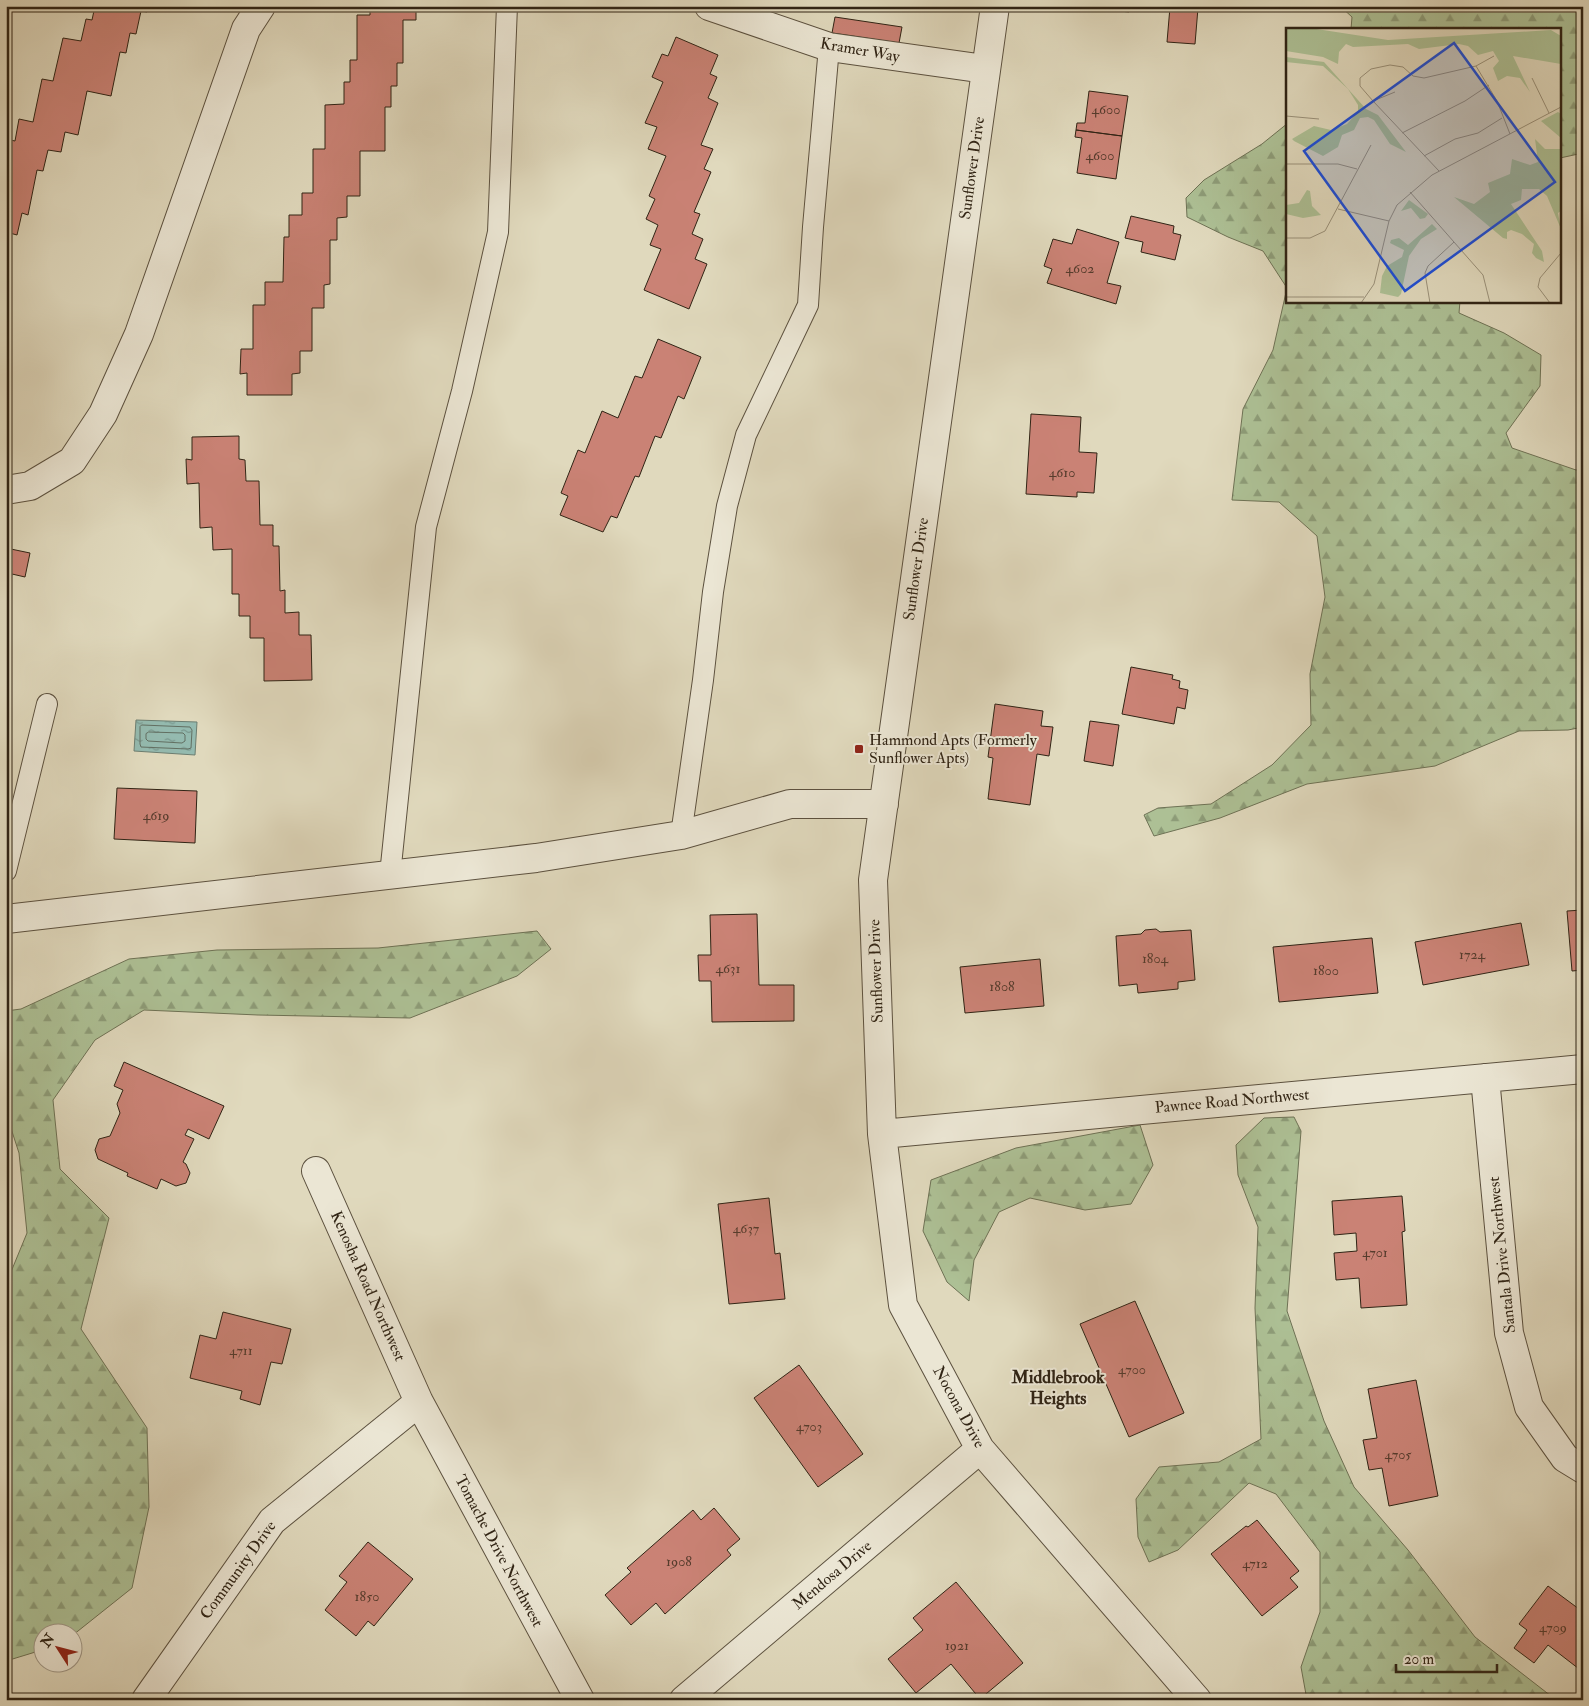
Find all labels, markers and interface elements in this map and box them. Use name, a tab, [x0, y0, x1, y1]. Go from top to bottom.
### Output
inset map	[1286, 28, 1562, 302]
street label: Kramer Way	[819, 33, 902, 67]
house number: 4600	[1092, 101, 1120, 118]
street label: Sunflower Drive	[955, 115, 989, 221]
house number: 4600	[1086, 147, 1114, 164]
house number: 4602	[1066, 260, 1094, 277]
house number: 4610	[1049, 464, 1075, 481]
street label: Sunflower Drive	[899, 516, 933, 622]
place label: Hammond Apts (Formerly Sunflower Apts)	[869, 730, 1038, 769]
marker: Hammond Apts (Formerly Sunflower Apts)	[853, 743, 865, 755]
house number: 4619	[143, 807, 169, 824]
street label: Sunflower Drive	[864, 919, 888, 1023]
house number: 1724	[1459, 946, 1486, 963]
house number: 1804	[1142, 950, 1170, 967]
house number: 4631	[716, 960, 740, 977]
house number: 1800	[1313, 962, 1339, 979]
house number: 1808	[989, 978, 1015, 995]
street label: Pawnee Road Northwest	[1154, 1084, 1310, 1118]
street label: Santala Drive Northwest	[1484, 1176, 1520, 1334]
street label: Kenosha Road Northwest	[326, 1208, 410, 1364]
house number: 4637	[733, 1220, 760, 1237]
house number: 4701	[1362, 1244, 1388, 1261]
house number: 4711	[229, 1342, 253, 1359]
house number: 4700	[1118, 1361, 1146, 1378]
street label: Nocona Drive	[928, 1363, 990, 1452]
district label: Middlebrook Heights	[1010, 1366, 1105, 1410]
house number: 4703	[796, 1418, 822, 1435]
house number: 4705	[1385, 1446, 1412, 1463]
street label: Tomache Drive Northwest	[450, 1471, 548, 1631]
street label: Community Drive	[196, 1517, 281, 1623]
street label: Mendosa Drive	[788, 1536, 876, 1614]
house number: 1908	[666, 1553, 692, 1570]
house number: 4712	[1242, 1555, 1268, 1572]
house number: 1850	[355, 1588, 379, 1605]
house number: 4709	[1539, 1619, 1567, 1636]
north arrow	[32, 1624, 82, 1674]
text: N	[37, 1630, 59, 1652]
house number: 1921	[945, 1637, 969, 1654]
scale bar	[1396, 1641, 1498, 1673]
text: 20 m	[1404, 1650, 1434, 1669]

